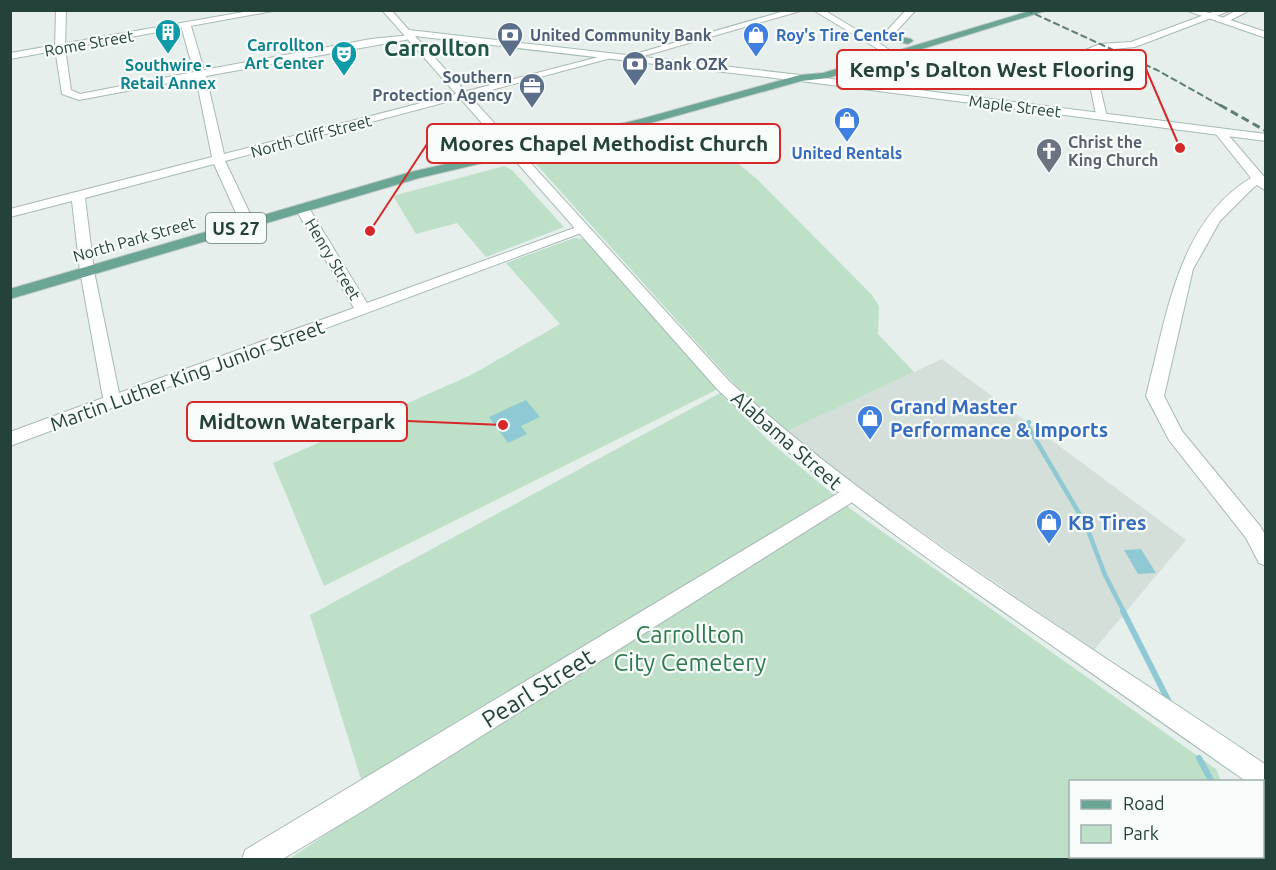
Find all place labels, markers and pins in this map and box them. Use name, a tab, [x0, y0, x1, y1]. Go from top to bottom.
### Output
building icon: Southwire - Retail Annex	[153, 17, 183, 55]
bank icon: United Community Bank	[495, 20, 525, 58]
shop icon: Roy's Tire Center	[741, 20, 771, 58]
place label: United Community Bank	[530, 26, 712, 44]
place label: Roy's Tire Center	[776, 26, 905, 44]
place label: Carrollton Art Center	[244, 36, 324, 72]
theatre icon: Carrollton Art Center	[329, 39, 359, 77]
bank icon: Bank OZK	[620, 49, 650, 87]
callout: Kemp's Dalton West Flooring	[837, 50, 1146, 89]
place label: Bank OZK	[654, 55, 728, 73]
place label: Southwire - Retail Annex	[120, 56, 216, 92]
place label: Southern Protection Agency	[372, 68, 512, 104]
office icon: Southern Protection Agency	[517, 71, 547, 109]
shop icon: United Rentals	[832, 105, 862, 143]
callout: Moores Chapel Methodist Church	[427, 124, 780, 163]
place label: Christ the King Church	[1068, 133, 1158, 169]
church icon: Christ the King Church	[1034, 136, 1064, 174]
place label: United Rentals	[792, 144, 902, 162]
place label: Grand Master Performance & Imports	[890, 395, 1108, 441]
callout: Midtown Waterpark	[187, 402, 407, 441]
shop icon: Grand Master Performance & Imports	[855, 403, 885, 441]
shop icon: KB Tires	[1034, 507, 1064, 545]
place label: KB Tires	[1068, 511, 1146, 534]

